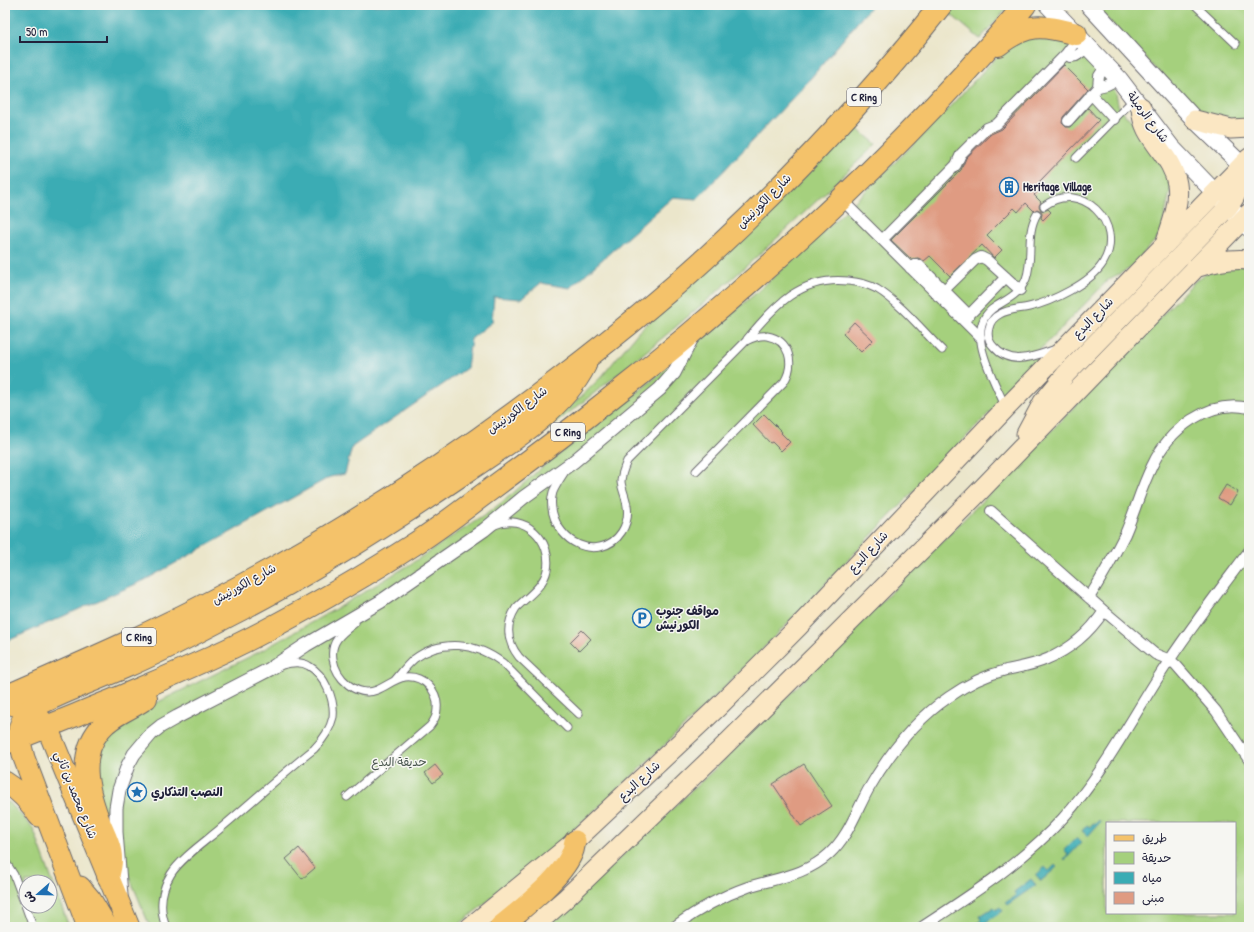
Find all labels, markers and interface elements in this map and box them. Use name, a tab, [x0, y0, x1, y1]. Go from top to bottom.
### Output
scale bar	[20, 18, 107, 44]
text: 50 m	[26, 23, 47, 40]
road number: C Ring	[847, 88, 881, 106]
street label: شارع الرميلة	[1123, 88, 1173, 146]
street label: شارع الكورنيش	[733, 170, 795, 232]
building icon: Heritage Village	[998, 176, 1020, 198]
place label: Heritage Village	[1023, 178, 1092, 196]
street label: شارع البدع	[1068, 293, 1118, 343]
street label: شارع الكورنيش	[483, 382, 551, 438]
road number: C Ring	[551, 423, 585, 441]
street label: شارع البدع	[844, 527, 892, 577]
street label: شارع الكورنيش	[209, 559, 279, 609]
place label: مواقف جنوب الكورنيش	[656, 602, 719, 633]
parking icon: مواقف جنوب الكورنيش	[631, 607, 653, 629]
road number: C Ring	[122, 628, 156, 646]
street label: شارع محمد بن ثاني	[48, 748, 102, 842]
park label: حديقة البدع	[371, 753, 427, 771]
street label: شارع البدع	[614, 757, 664, 805]
place icon: النصب التذكاري	[126, 781, 148, 803]
place label: النصب التذكاري	[151, 783, 223, 801]
legend	[1106, 822, 1236, 914]
text: طريق	[1142, 829, 1167, 846]
text: حديقة	[1142, 849, 1171, 866]
text: مياه	[1142, 869, 1162, 886]
north arrow	[18, 874, 58, 914]
text: ش	[20, 889, 37, 906]
text: مبنى	[1142, 889, 1165, 906]

